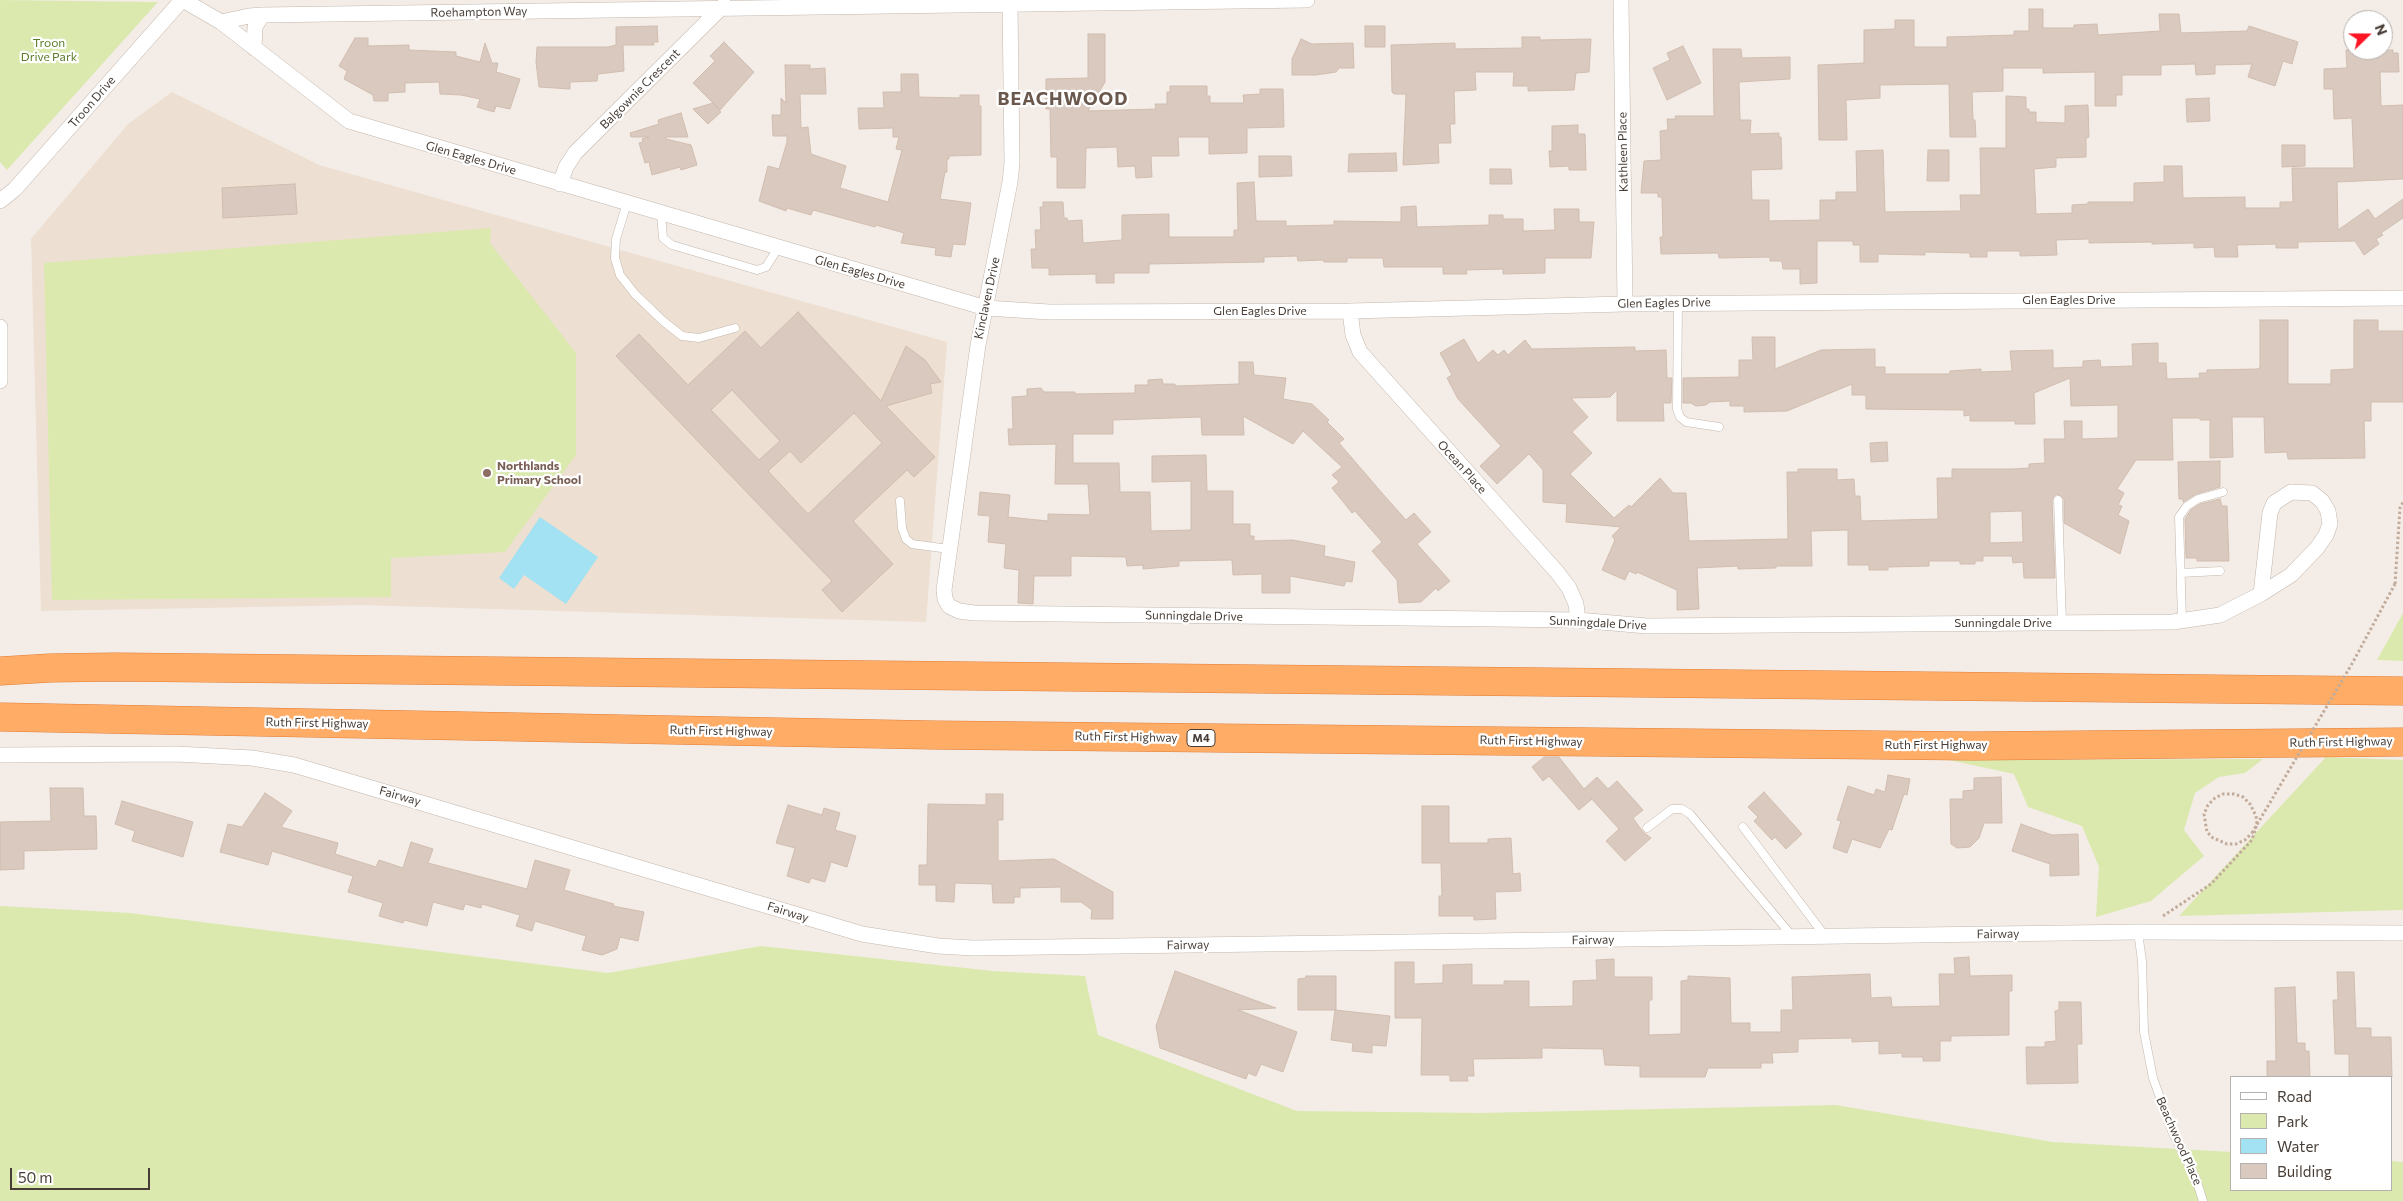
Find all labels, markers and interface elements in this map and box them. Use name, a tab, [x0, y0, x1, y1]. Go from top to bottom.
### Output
street label: Roehampton Way	[430, 4, 528, 20]
north arrow	[2343, 10, 2393, 60]
text: N	[2372, 22, 2391, 38]
park label: Troon Drive Park	[21, 36, 77, 64]
street label: Balgownie Crescent	[597, 46, 683, 132]
street label: Troon Drive	[66, 73, 118, 131]
district label: BEACHWOOD	[996, 88, 1130, 110]
street label: Kathleen Place	[1615, 112, 1631, 192]
street label: Glen Eagles Drive	[424, 138, 518, 178]
street label: Glen Eagles Drive	[813, 252, 907, 292]
street label: Kinclaven Drive	[971, 256, 1003, 340]
street label: Glen Eagles Drive	[2022, 293, 2116, 307]
street label: Glen Eagles Drive	[1617, 295, 1711, 311]
street label: Glen Eagles Drive	[1213, 304, 1307, 318]
street label: Ocean Place	[1434, 437, 1490, 497]
place label: Northlands Primary School	[497, 459, 581, 487]
marker: Northlands Primary School	[481, 467, 493, 479]
street label: Sunningdale Drive	[1145, 608, 1243, 624]
street label: Sunningdale Drive	[1549, 613, 1647, 633]
street label: Sunningdale Drive	[1954, 616, 2052, 630]
street label: Ruth First Highway	[265, 715, 369, 731]
street label: Ruth First Highway	[669, 723, 773, 739]
street label: Ruth First Highway	[1074, 729, 1178, 745]
road number: M4	[1187, 730, 1215, 746]
street label: Ruth First Highway	[1479, 733, 1583, 749]
street label: Ruth First Highway	[2289, 734, 2393, 750]
street label: Ruth First Highway	[1884, 738, 1988, 752]
street label: Fairway	[378, 783, 422, 809]
street label: Fairway	[766, 899, 810, 925]
street label: Fairway	[1977, 926, 2019, 942]
street label: Fairway	[1572, 932, 1614, 948]
street label: Fairway	[1167, 937, 1209, 953]
legend	[2230, 1076, 2393, 1191]
text: Road	[2277, 1087, 2312, 1105]
street label: Beachwood Place	[2153, 1095, 2205, 1187]
text: Park	[2277, 1112, 2308, 1130]
text: Water	[2277, 1137, 2319, 1155]
scale bar	[12, 1158, 152, 1190]
text: Building	[2277, 1162, 2332, 1180]
text: 50 m	[18, 1168, 52, 1186]

